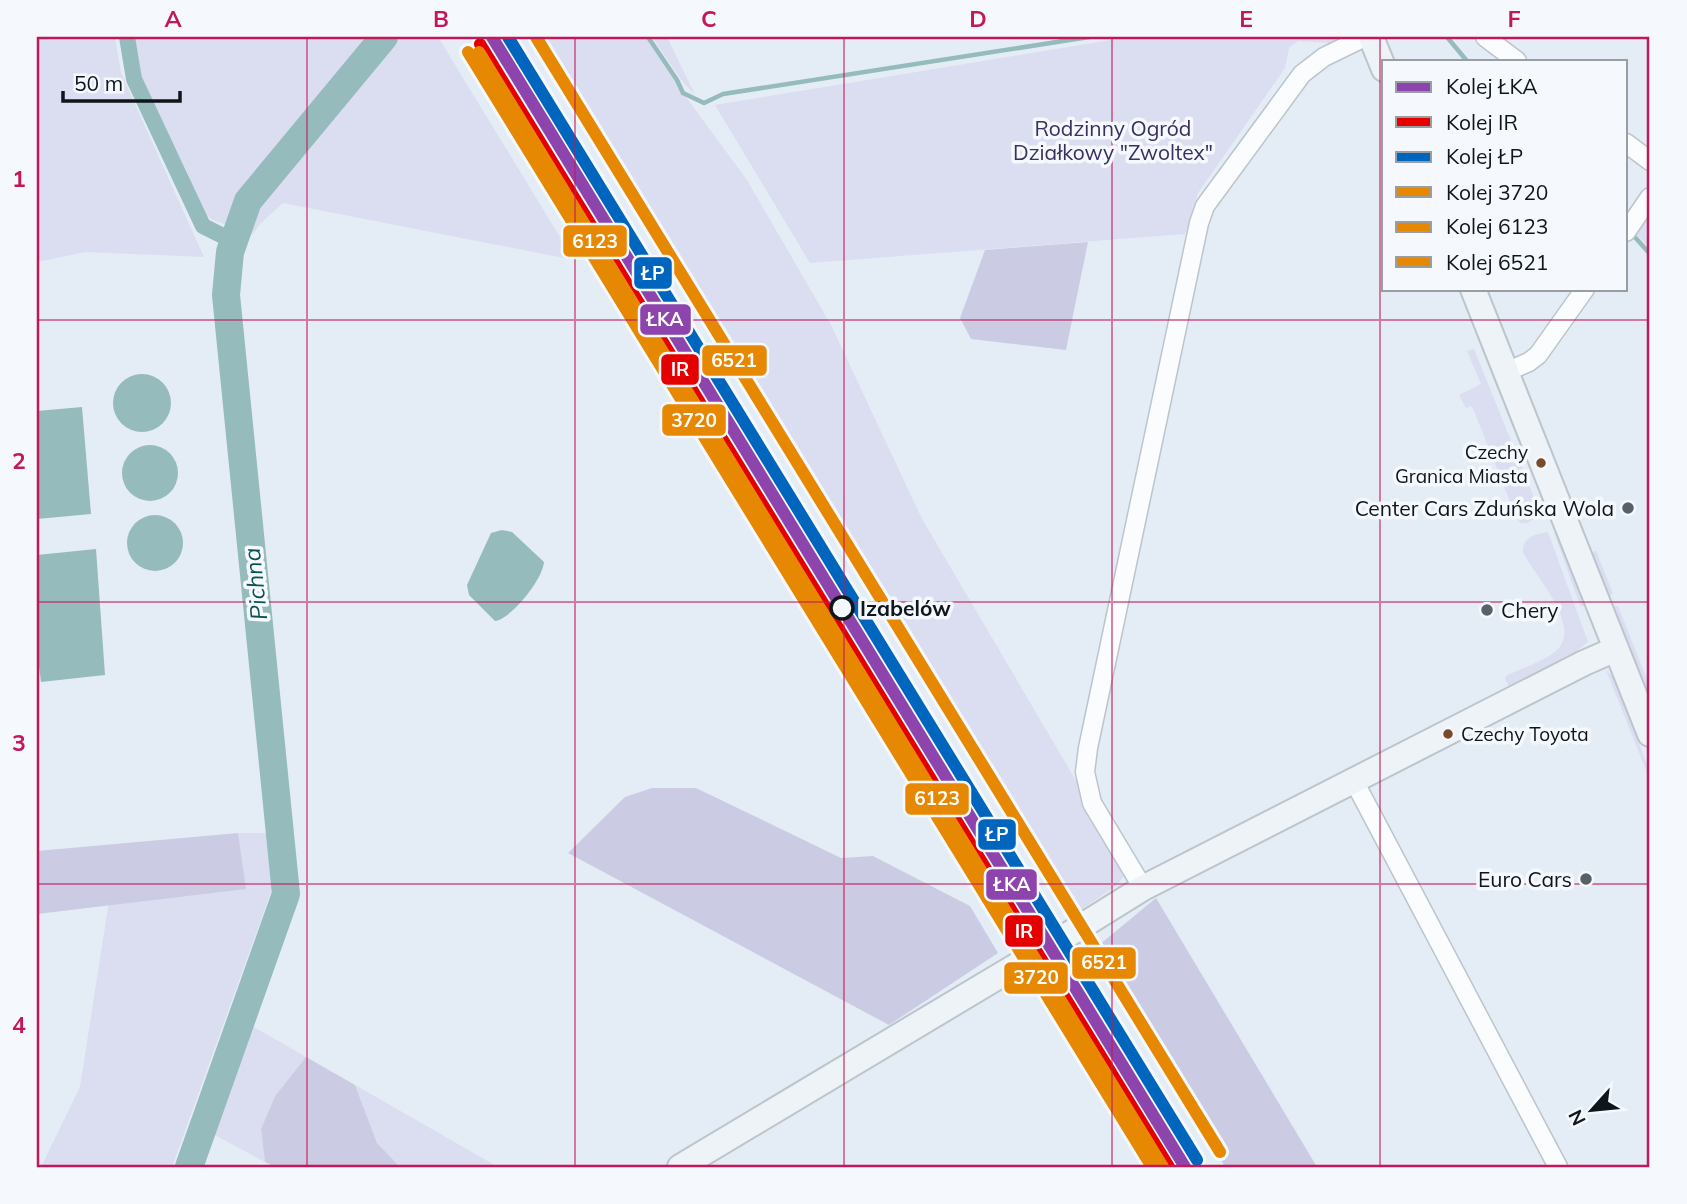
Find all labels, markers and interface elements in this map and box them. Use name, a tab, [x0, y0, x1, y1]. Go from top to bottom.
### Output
text: A	[164, 4, 182, 33]
text: B	[433, 4, 449, 33]
text: C	[701, 4, 717, 33]
text: D	[969, 4, 987, 33]
text: E	[1239, 4, 1253, 33]
text: F	[1507, 4, 1521, 33]
scale bar	[63, 60, 180, 104]
legend	[1382, 60, 1628, 290]
text: 50 m	[74, 70, 123, 96]
text: Kolej ŁKA	[1446, 73, 1538, 99]
text: Kolej IR	[1446, 109, 1518, 135]
park label: Rodzinny Ogród Działkowy "Zwoltex"	[1013, 115, 1213, 165]
text: Kolej ŁP	[1446, 143, 1523, 169]
text: 1	[12, 164, 26, 193]
text: Kolej 3720	[1446, 179, 1548, 205]
text: Kolej 6123	[1446, 213, 1548, 239]
line badge: 6123	[562, 224, 628, 258]
text: 6123	[572, 229, 618, 253]
text: Kolej 6521	[1446, 249, 1548, 275]
line badge: ŁP	[633, 256, 673, 290]
text: ŁP	[640, 261, 665, 285]
line badge: ŁKA	[639, 303, 692, 336]
text: ŁKA	[645, 307, 684, 331]
line badge: 6521	[701, 344, 768, 377]
text: 6521	[711, 348, 757, 372]
line badge: IR	[660, 353, 700, 386]
text: IR	[671, 357, 689, 381]
line badge: 3720	[661, 403, 727, 437]
text: 3720	[671, 408, 717, 432]
place label: Czechy Granica Miasta	[1395, 440, 1528, 488]
text: 2	[12, 446, 26, 475]
marker: Czechy Granica Miasta	[1534, 456, 1548, 470]
place label: Center Cars Zduńska Wola	[1355, 495, 1614, 521]
marker: Center Cars Zduńska Wola	[1620, 500, 1636, 516]
water label: Pichna	[237, 546, 273, 622]
place label: Izabelów	[860, 595, 951, 621]
marker: Izabelów	[830, 596, 854, 620]
place label: Chery	[1501, 597, 1559, 623]
marker: Chery	[1479, 602, 1495, 618]
place label: Czechy Toyota	[1461, 722, 1589, 746]
marker: Czechy Toyota	[1441, 727, 1455, 741]
text: 3	[12, 728, 26, 757]
line badge: 6123	[904, 782, 970, 816]
text: 6123	[914, 786, 960, 810]
line badge: ŁP	[977, 818, 1017, 851]
text: ŁP	[984, 822, 1009, 846]
place label: Euro Cars	[1478, 866, 1572, 892]
line badge: ŁKA	[985, 868, 1038, 901]
marker: Euro Cars	[1578, 871, 1594, 887]
text: ŁKA	[992, 872, 1031, 896]
line badge: IR	[1004, 914, 1044, 948]
text: IR	[1015, 919, 1033, 943]
line badge: 6521	[1071, 946, 1137, 980]
text: 6521	[1081, 950, 1127, 974]
line badge: 3720	[1003, 961, 1069, 995]
text: 3720	[1013, 965, 1059, 989]
text: 4	[12, 1010, 26, 1039]
north arrow	[1558, 1074, 1628, 1144]
text: N	[1563, 1106, 1591, 1130]

